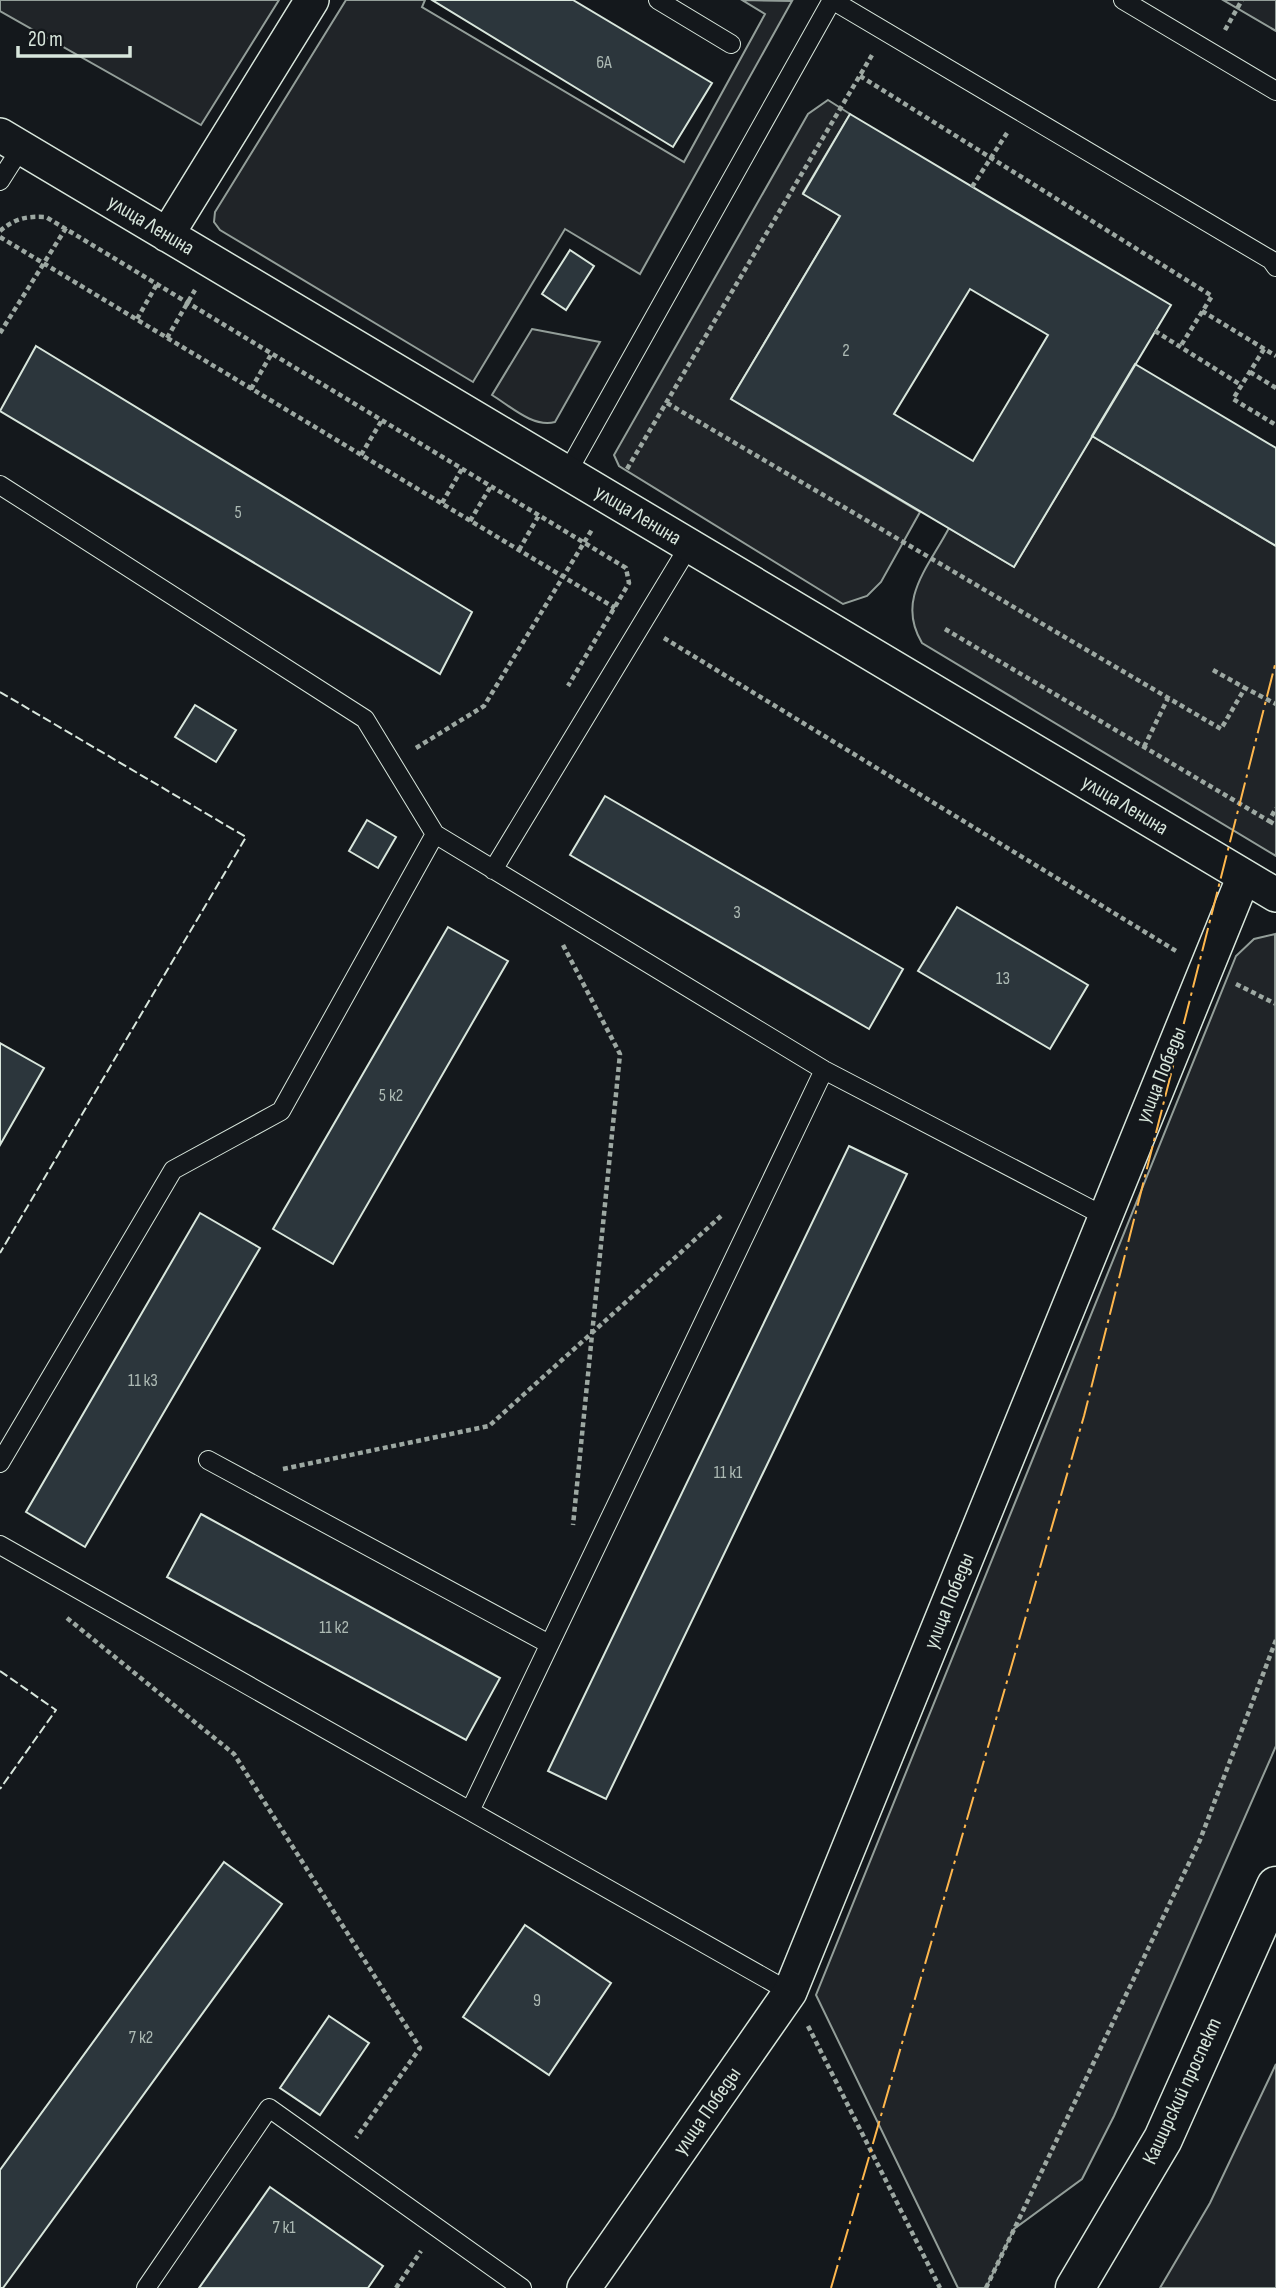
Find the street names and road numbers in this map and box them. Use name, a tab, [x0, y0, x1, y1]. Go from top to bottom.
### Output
street label: улица Ленина	[103, 189, 199, 261]
street label: улица Ленина	[590, 479, 686, 551]
street label: улица Ленина	[1077, 769, 1173, 841]
street label: улица Победы	[1130, 1023, 1192, 1127]
street label: улица Победы	[918, 1549, 980, 1653]
street label: Каширский проспект	[1137, 2014, 1227, 2168]
street label: улица Победы	[668, 2062, 746, 2160]

